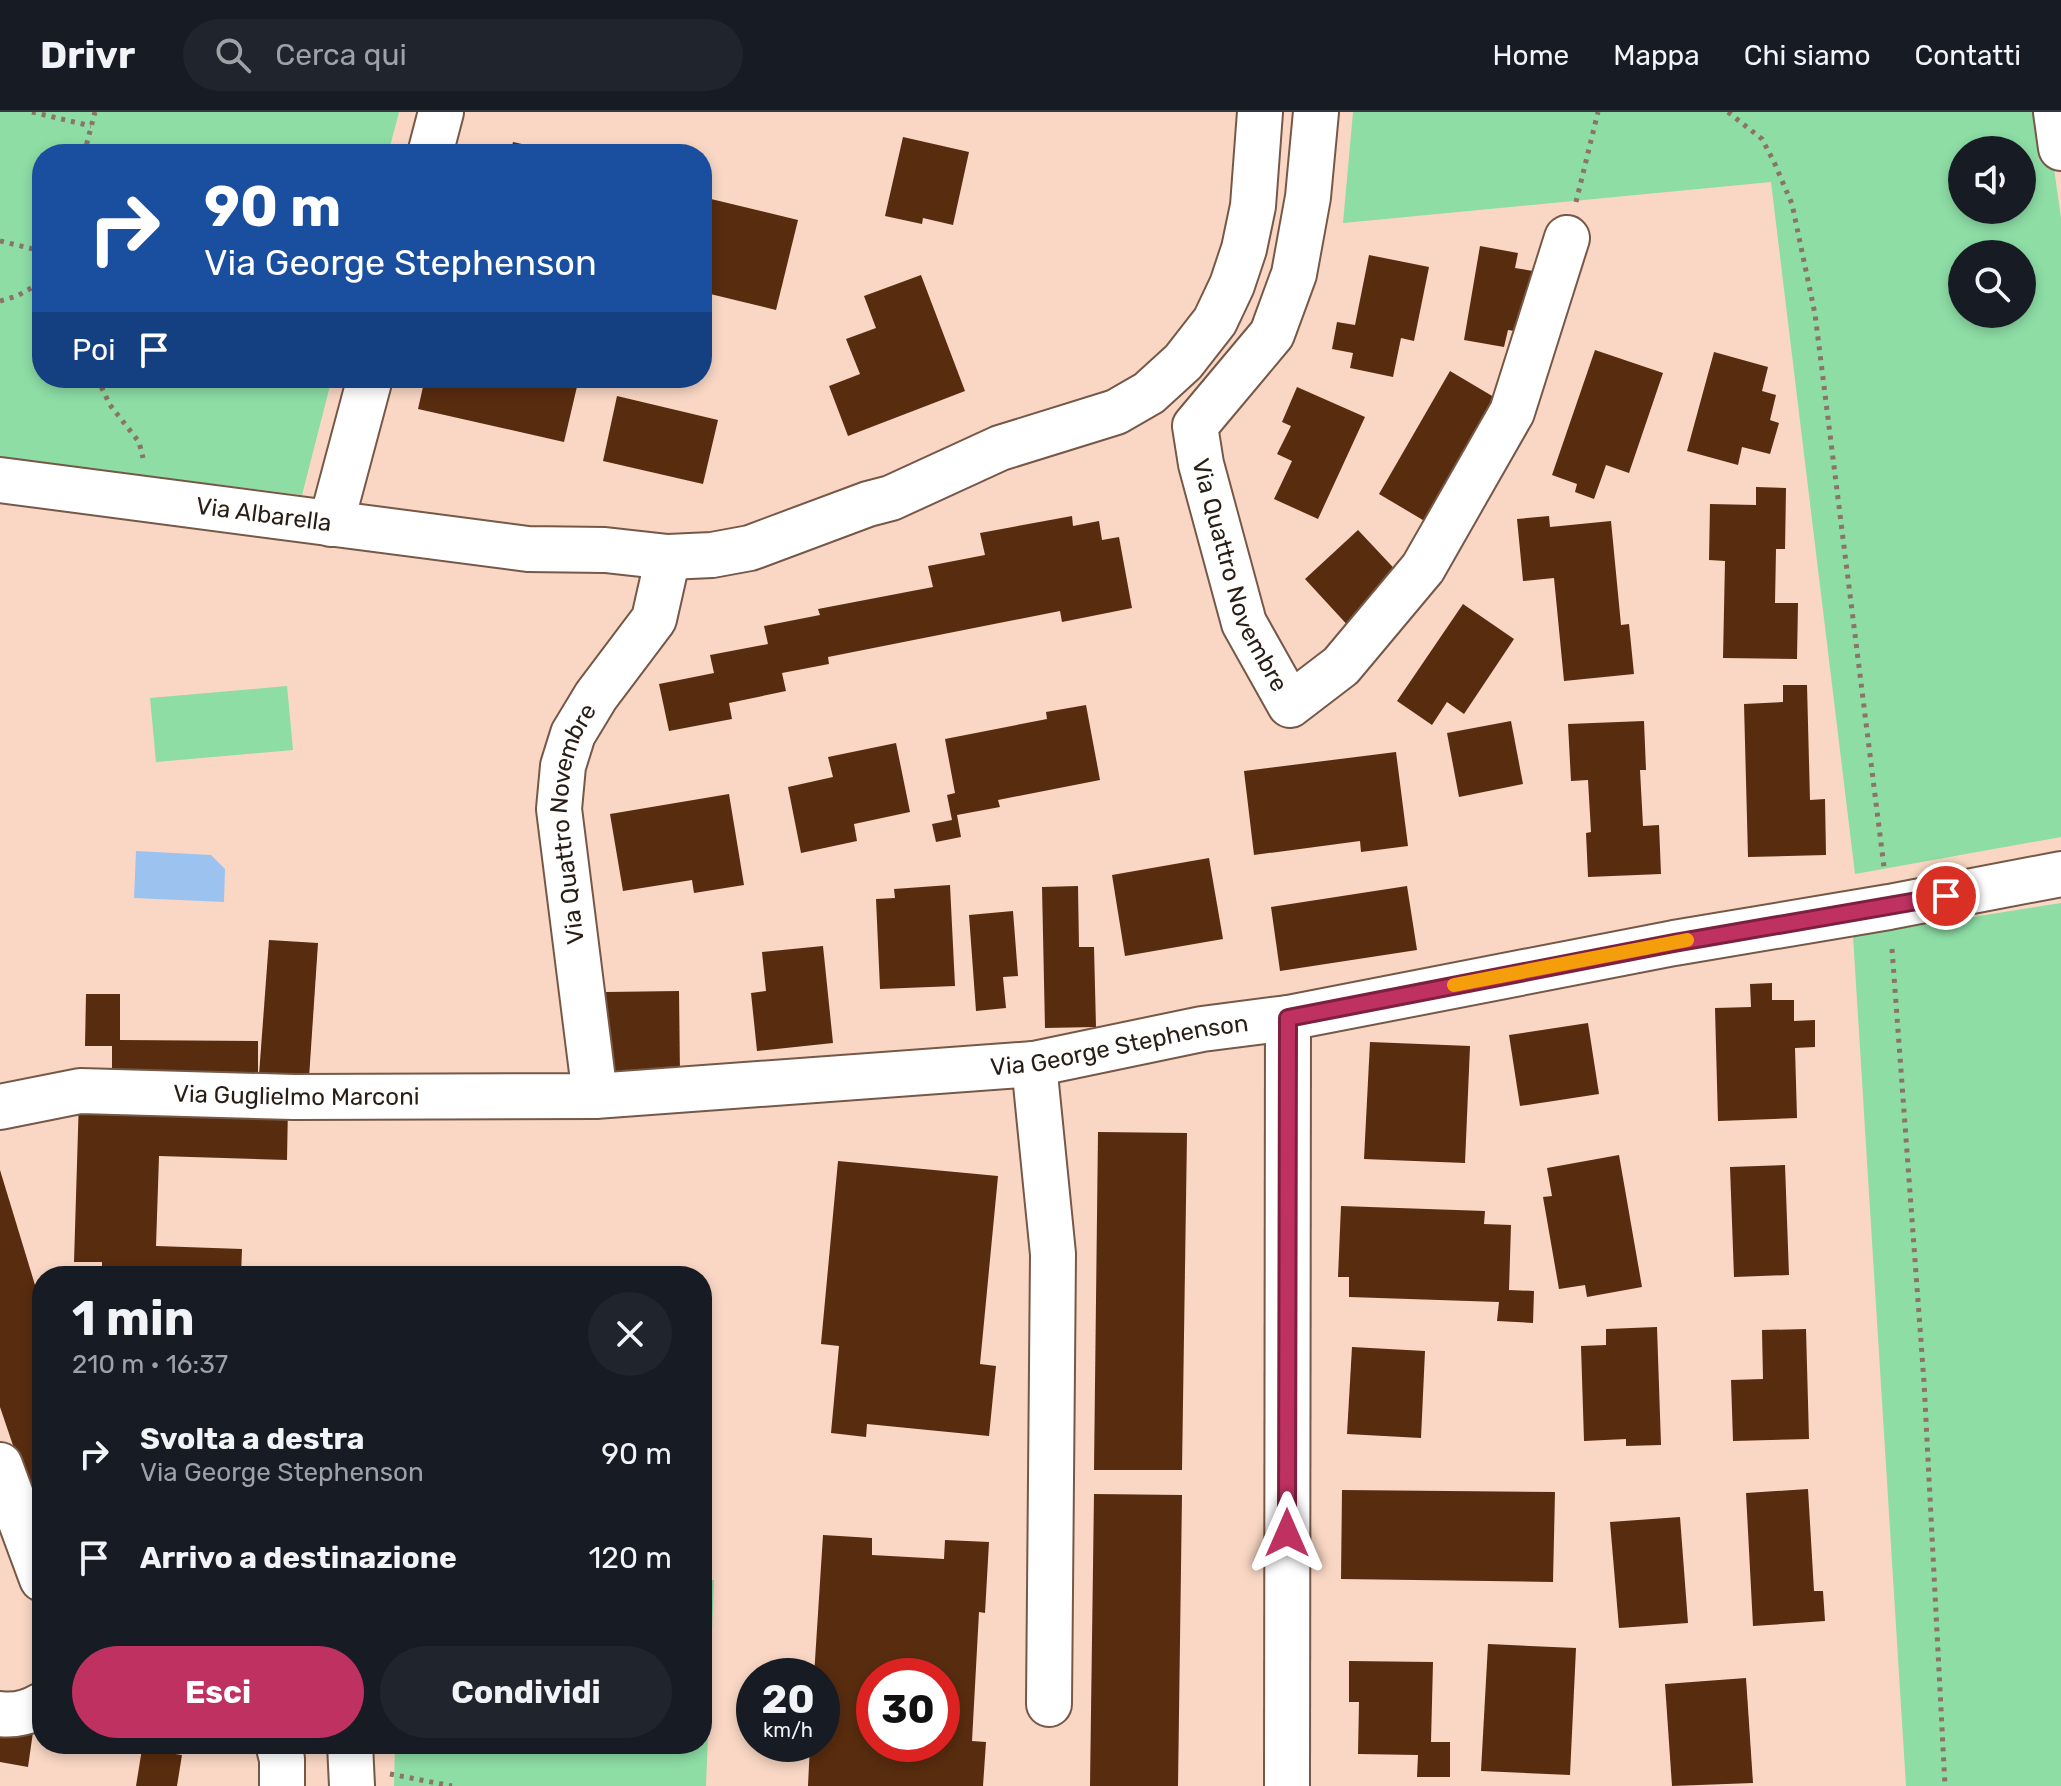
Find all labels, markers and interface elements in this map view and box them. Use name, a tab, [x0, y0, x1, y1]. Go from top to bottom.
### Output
search box	[183, 19, 743, 91]
text: Drivr	[40, 32, 135, 78]
icon: search	[211, 33, 255, 77]
text: Cerca qui	[275, 37, 407, 73]
text: Home	[1493, 39, 1569, 72]
text: Mappa	[1613, 39, 1700, 72]
text: Chi siamo	[1744, 39, 1871, 72]
text: Contatti	[1915, 39, 2021, 72]
map controls	[1948, 136, 2036, 328]
button: sound	[1948, 136, 2036, 224]
text: 90 m	[204, 174, 341, 240]
icon: right	[72, 176, 176, 280]
button: search	[1948, 240, 2036, 328]
text: Via George Stephenson	[204, 241, 597, 284]
icon: arrive	[132, 328, 176, 372]
text: Poi	[72, 332, 116, 368]
street label: Via Quattro Novembre	[1186, 455, 1294, 696]
street label: Via Albarella	[194, 492, 333, 537]
street label: Via Quattro Novembre	[545, 698, 602, 946]
pin	[1912, 862, 1980, 930]
icon: arrive	[1924, 874, 1968, 918]
street label: Via George Stephenson	[989, 1009, 1250, 1081]
street label: Via Guglielmo Marconi	[173, 1080, 420, 1111]
text: 1 min	[72, 1290, 195, 1347]
button: close	[588, 1292, 672, 1376]
text: 210 m · 16:37	[72, 1349, 228, 1380]
text: Svolta a destra	[140, 1421, 365, 1457]
icon: right	[72, 1432, 116, 1476]
text: 90 m	[601, 1436, 672, 1472]
text: Via George Stephenson	[140, 1457, 424, 1488]
position arrow	[1245, 1491, 1329, 1575]
icon: arrive	[72, 1536, 116, 1580]
text: Arrivo a destinazione	[140, 1540, 457, 1576]
text: 120 m	[588, 1540, 672, 1576]
button: Esci	[72, 1646, 364, 1738]
button: Condividi	[380, 1646, 672, 1738]
speed limit sign: 30	[856, 1658, 960, 1762]
text: 20	[761, 1676, 815, 1723]
text: km/h	[763, 1718, 813, 1742]

